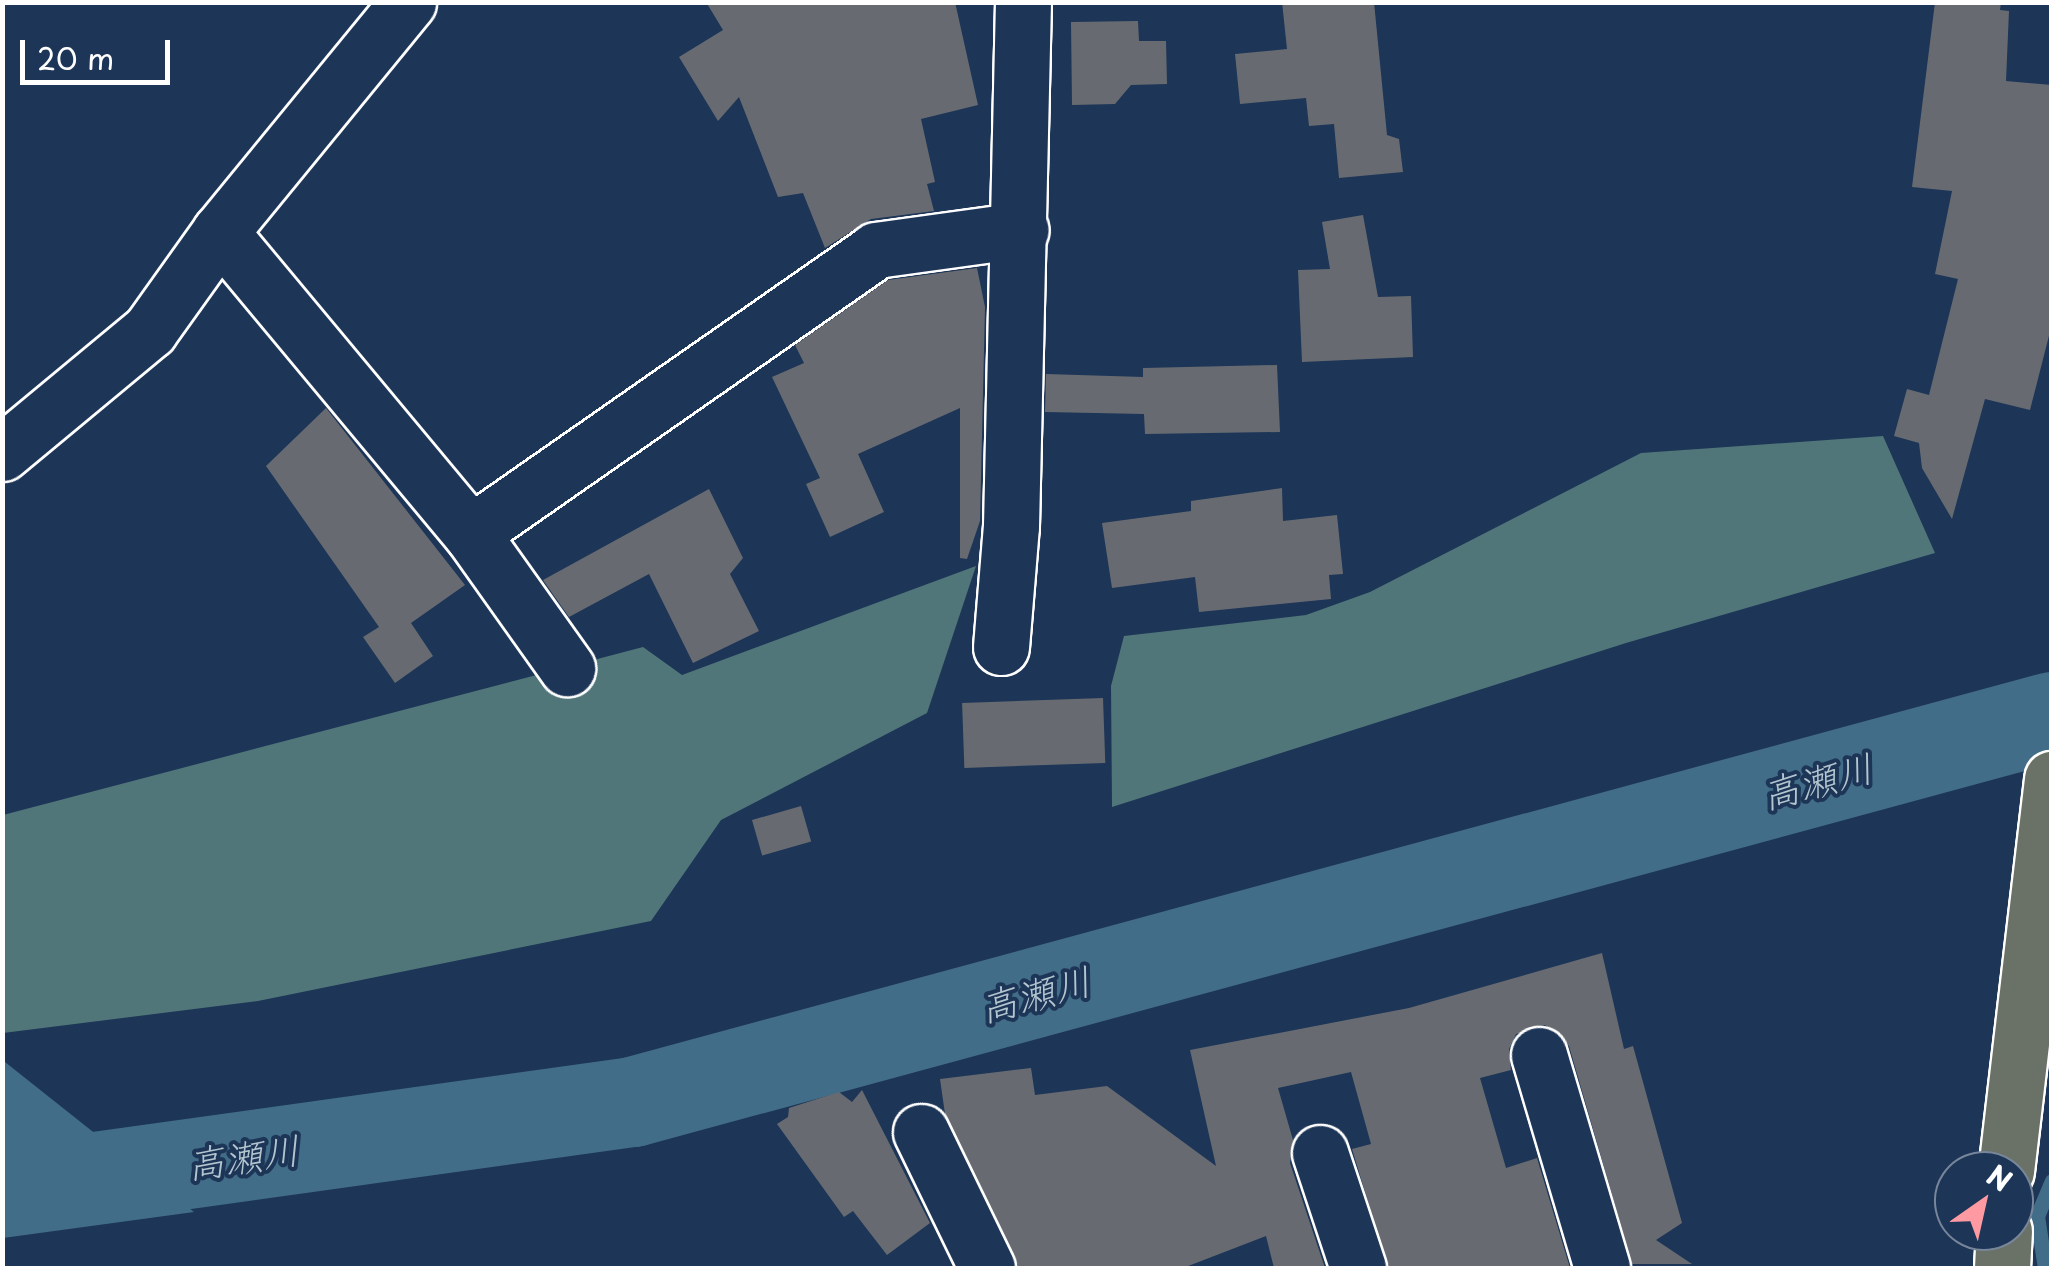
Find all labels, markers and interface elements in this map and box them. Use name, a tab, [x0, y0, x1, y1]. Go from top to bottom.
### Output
scale bar	[25, 20, 175, 82]
text: 20 m	[37, 35, 114, 80]
water label: 高瀬川	[1756, 743, 1878, 817]
water label: 高瀬川	[974, 956, 1096, 1030]
water label: 高瀬川	[183, 1125, 303, 1187]
north arrow	[1934, 1151, 2034, 1251]
text: N	[1979, 1153, 2021, 1201]

